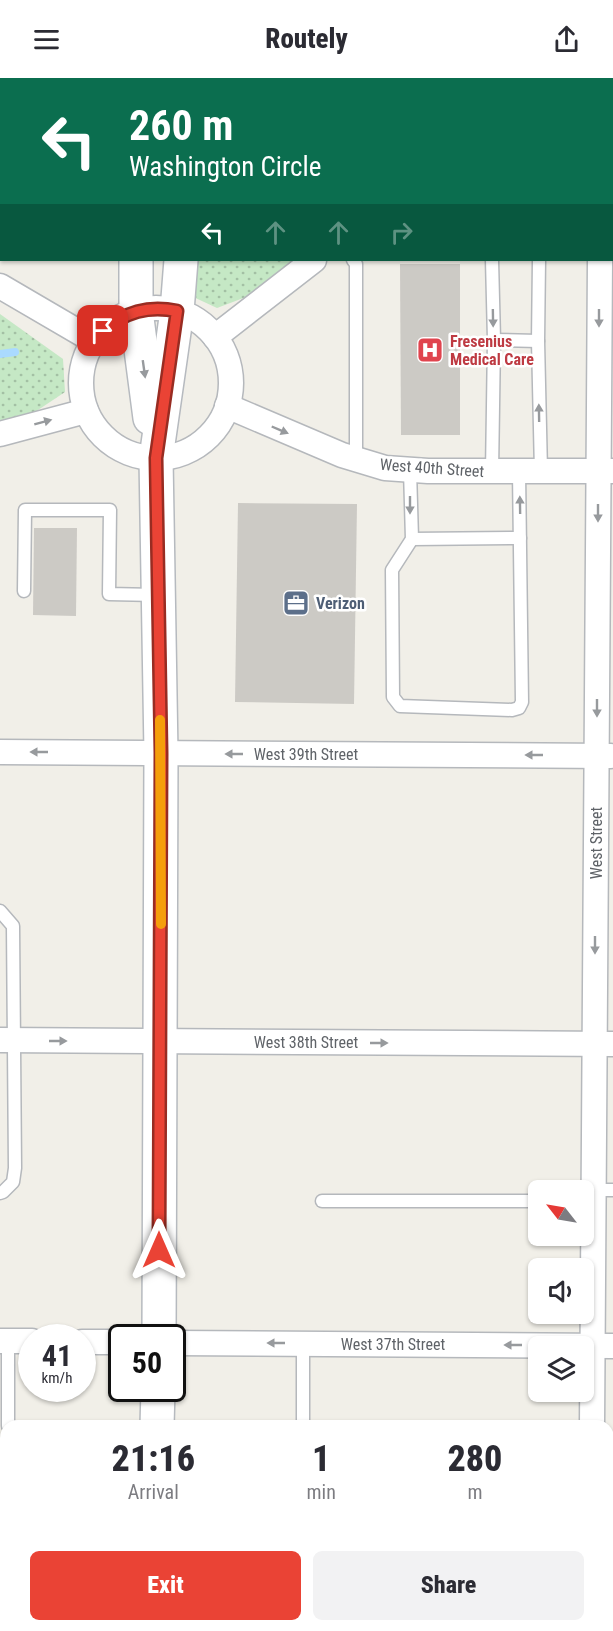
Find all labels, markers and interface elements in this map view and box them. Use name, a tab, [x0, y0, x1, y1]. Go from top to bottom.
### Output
icon: menu	[30, 23, 63, 56]
text: Routely	[265, 23, 348, 55]
icon: share	[550, 23, 583, 56]
text: 260 m	[129, 101, 234, 150]
icon: left	[30, 102, 108, 180]
text: Washington Circle	[129, 151, 321, 183]
icon: left	[196, 216, 229, 249]
icon: ahead	[259, 216, 292, 249]
icon: ahead	[322, 216, 355, 249]
icon: right	[385, 216, 418, 249]
pin	[77, 305, 128, 356]
one-way arrow	[489, 308, 498, 327]
one-way arrow	[594, 308, 604, 327]
icon: arrive	[86, 314, 119, 347]
place label: Fresenius Medical Care	[450, 332, 534, 369]
hospital icon: Fresenius Medical Care	[415, 335, 445, 365]
one-way arrow	[139, 360, 148, 379]
one-way arrow	[535, 404, 544, 423]
one-way arrow	[34, 417, 52, 427]
one-way arrow	[272, 425, 289, 434]
street label: West 40th Street	[379, 455, 485, 481]
one-way arrow	[405, 495, 415, 514]
one-way arrow	[515, 495, 524, 514]
one-way arrow	[593, 503, 603, 522]
office icon: Verizon	[281, 588, 311, 618]
place label: Verizon	[316, 594, 365, 613]
one-way arrow	[592, 698, 602, 717]
street label: West 39th Street	[254, 745, 359, 764]
one-way arrow	[29, 747, 48, 757]
one-way arrow	[224, 749, 243, 758]
one-way arrow	[524, 750, 543, 760]
street label: West Street	[587, 806, 606, 879]
one-way arrow	[590, 935, 600, 954]
street label: West 38th Street	[254, 1033, 359, 1052]
one-way arrow	[49, 1036, 68, 1046]
one-way arrow	[370, 1038, 389, 1048]
north arrow	[528, 1180, 594, 1246]
map controls	[528, 1180, 594, 1402]
position arrow	[127, 1218, 191, 1282]
button: sound	[528, 1258, 594, 1324]
speed limit sign: 50	[108, 1324, 186, 1402]
street label: West 37th Street	[341, 1335, 446, 1354]
button: layers	[528, 1336, 594, 1402]
text: 41	[42, 1338, 72, 1373]
one-way arrow	[266, 1338, 285, 1348]
one-way arrow	[503, 1340, 522, 1350]
text: km/h	[42, 1369, 72, 1387]
text: 21:16	[112, 1438, 195, 1480]
text: 1	[312, 1438, 330, 1480]
text: 280	[447, 1438, 502, 1480]
text: Arrival	[128, 1480, 179, 1504]
text: min	[307, 1480, 336, 1504]
text: m	[467, 1480, 482, 1504]
button: Exit	[30, 1551, 301, 1620]
button: Share	[313, 1551, 584, 1620]

